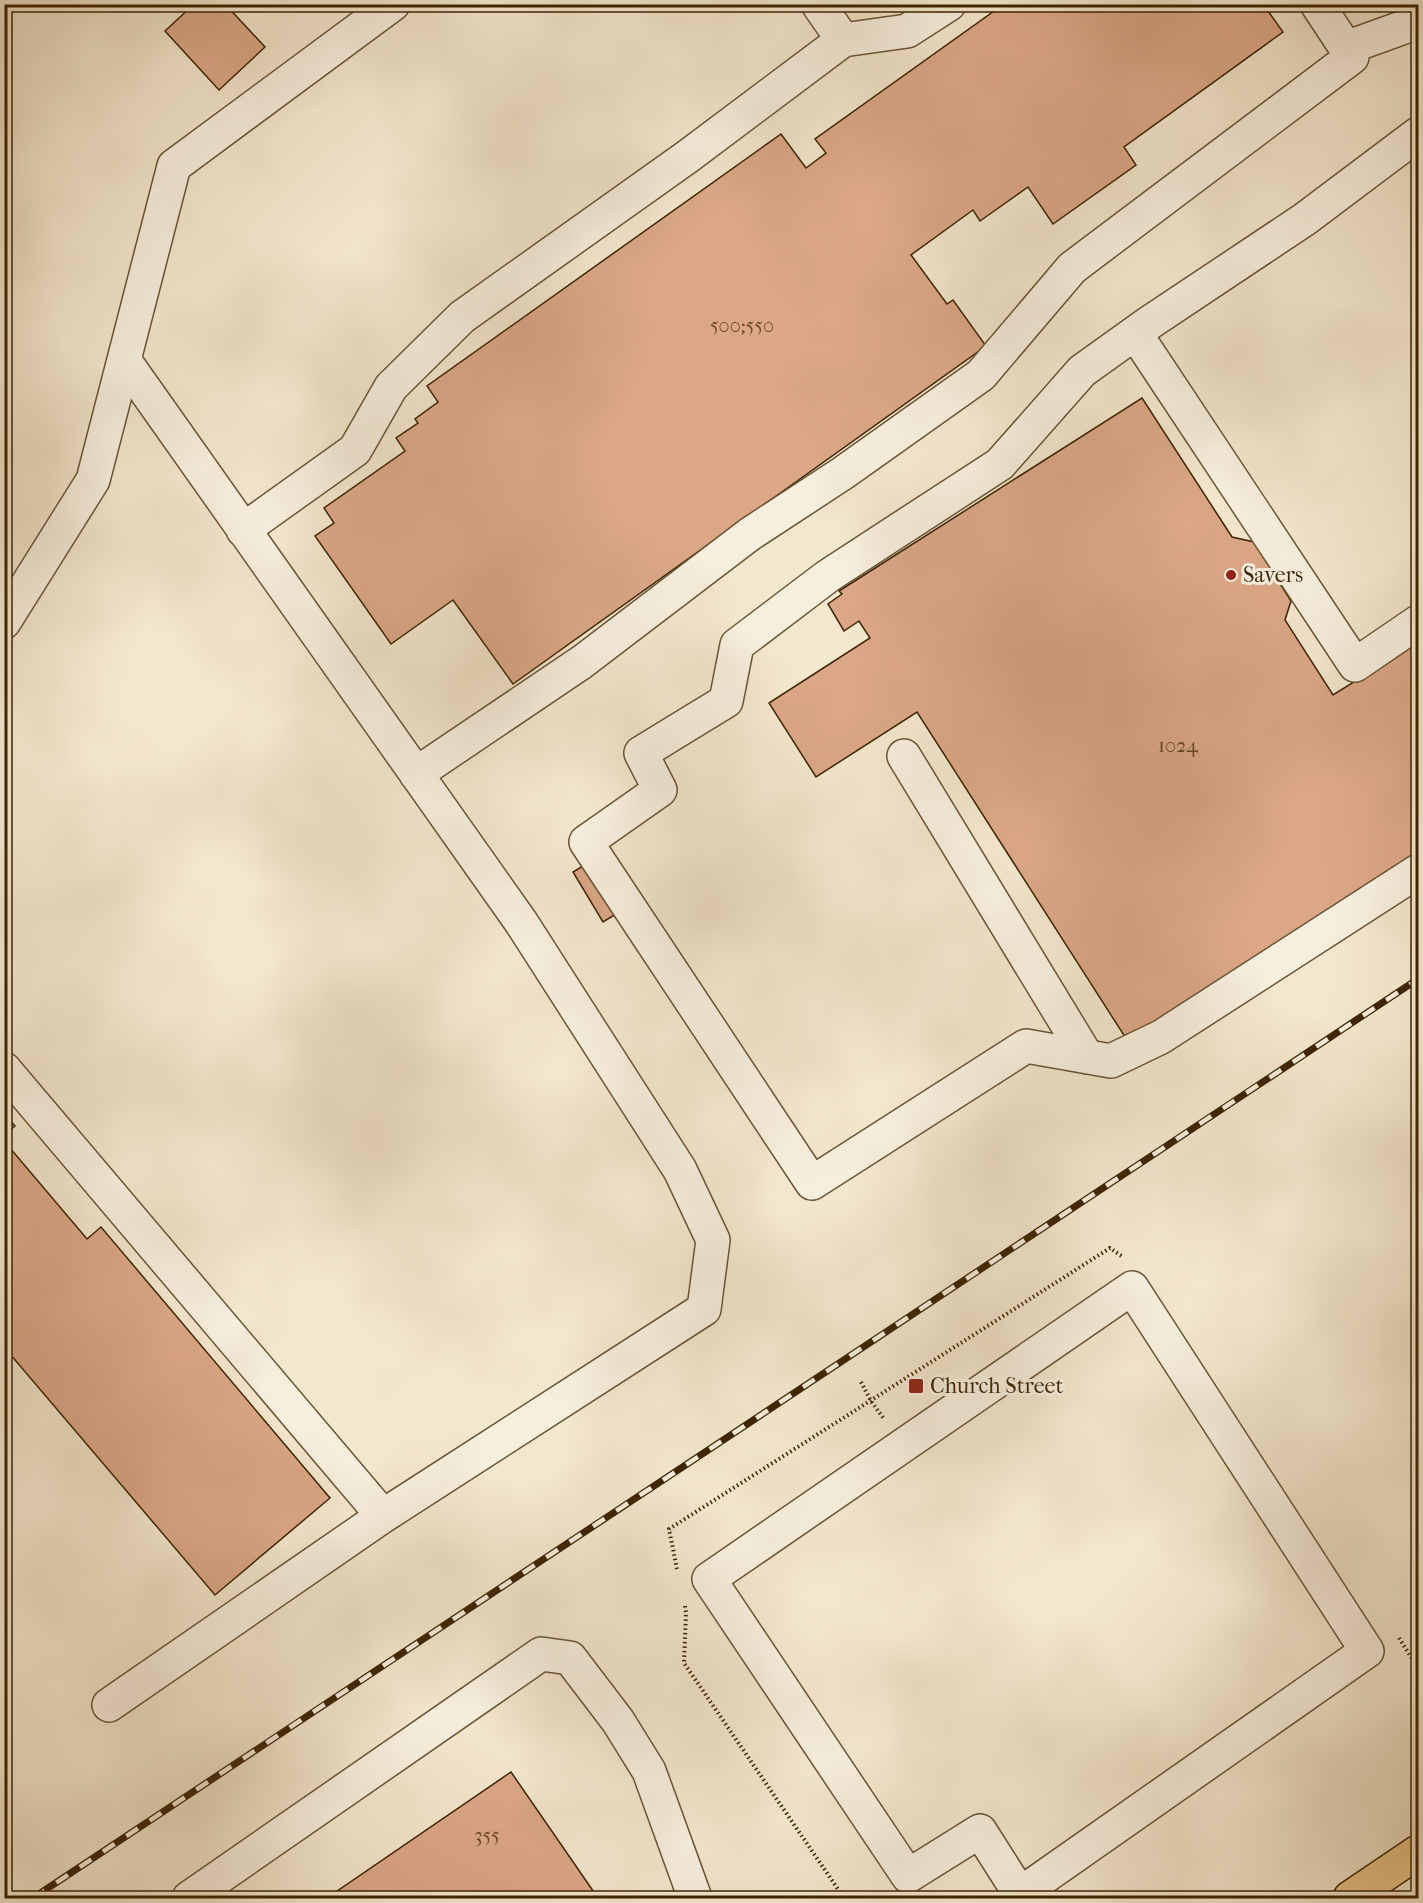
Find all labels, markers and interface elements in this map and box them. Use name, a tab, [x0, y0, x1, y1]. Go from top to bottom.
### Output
house number: 500;550	[710, 314, 774, 337]
place label: Savers	[1243, 562, 1303, 588]
marker: Savers	[1224, 568, 1238, 582]
house number: 1024	[1158, 734, 1199, 757]
place label: Church Street	[930, 1373, 1063, 1399]
marker: Church Street	[907, 1377, 925, 1395]
house number: 355	[474, 1824, 500, 1847]

